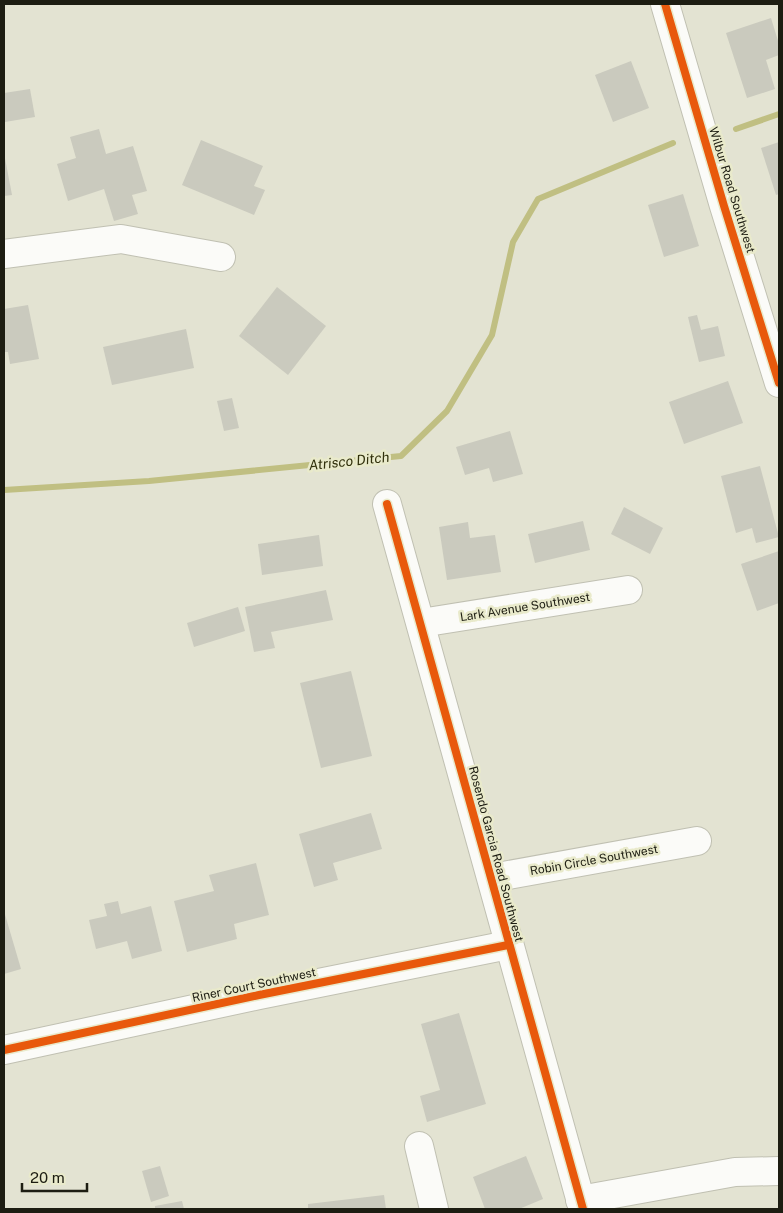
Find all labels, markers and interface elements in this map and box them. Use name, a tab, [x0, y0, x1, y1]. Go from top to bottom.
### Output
street label: Wilbur Road Southwest	[706, 125, 758, 255]
water label: Atrisco Ditch	[308, 449, 390, 473]
street label: Lark Avenue Southwest	[459, 590, 591, 624]
street label: Rosendo Garcia Road Southwest	[466, 765, 526, 944]
street label: Robin Circle Southwest	[529, 842, 659, 878]
street label: Riner Court Southwest	[191, 965, 318, 1005]
scale bar	[22, 1160, 88, 1192]
text: 20 m	[30, 1169, 65, 1186]

